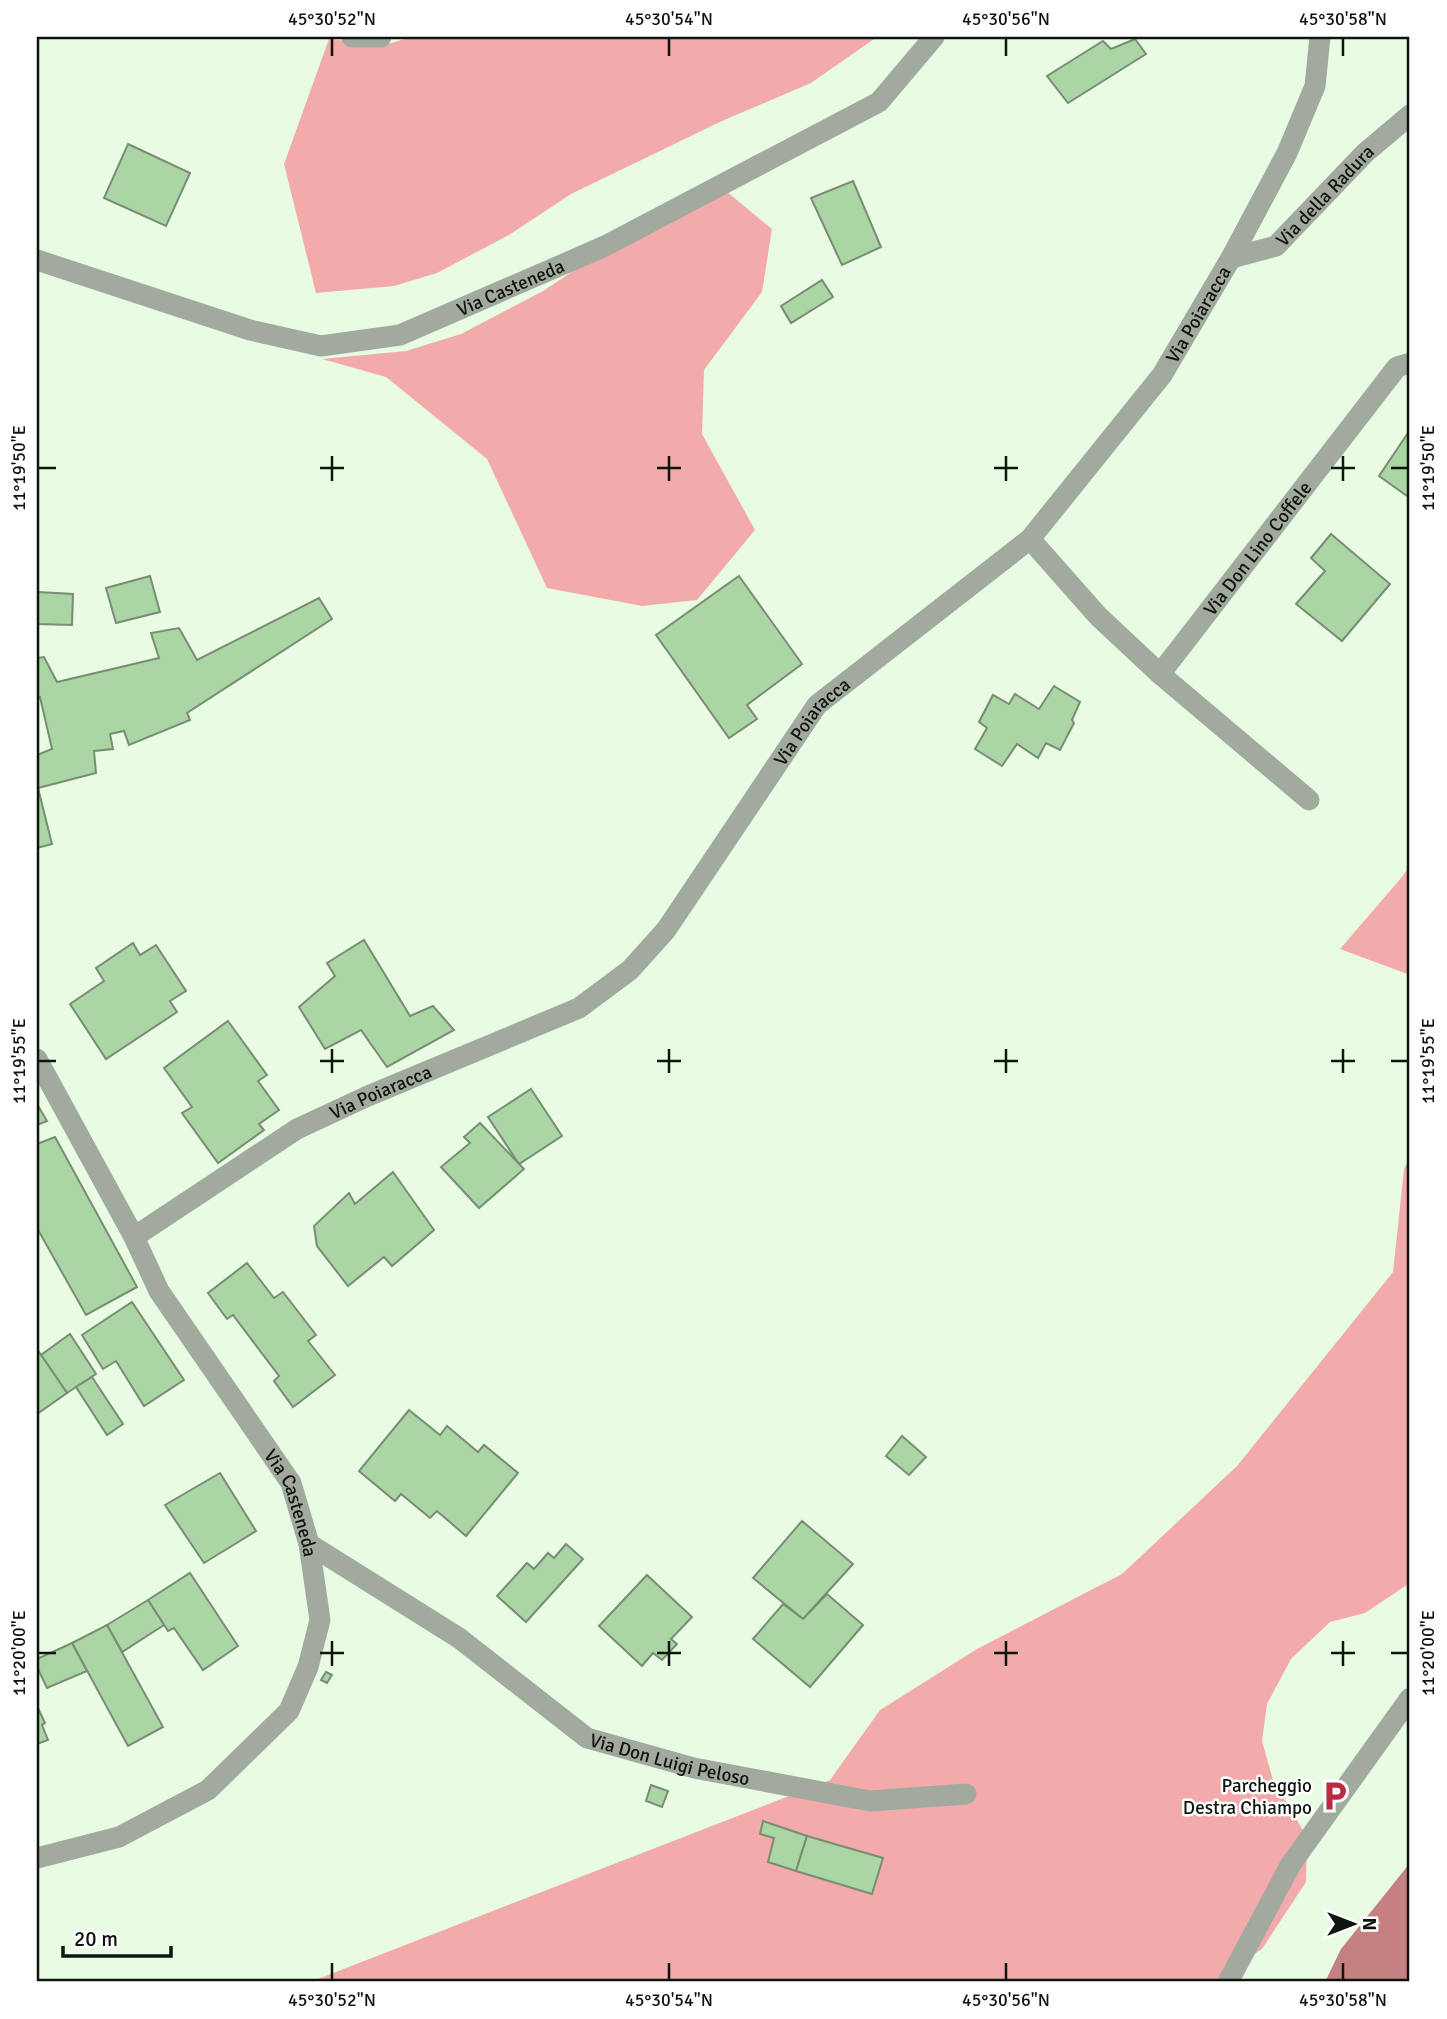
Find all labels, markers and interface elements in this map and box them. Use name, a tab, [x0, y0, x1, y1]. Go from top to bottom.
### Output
text: 45°30'52"N	[288, 8, 376, 30]
text: 45°30'54"N	[625, 8, 713, 30]
text: 45°30'56"N	[962, 8, 1050, 30]
text: 45°30'58"N	[1299, 8, 1387, 30]
street label: Via della Radura	[1271, 140, 1379, 252]
street label: Via Casteneda	[453, 254, 568, 322]
street label: Via Poiaracca	[1161, 262, 1237, 368]
text: 11°19'50"E	[8, 425, 30, 511]
text: 11°19'50"E	[1417, 425, 1439, 511]
street label: Via Don Lino Coffele	[1199, 477, 1317, 621]
street label: Via Poiaracca	[769, 673, 855, 771]
text: 11°19'55"E	[8, 1018, 30, 1104]
text: 11°19'55"E	[1417, 1018, 1439, 1104]
street label: Via Poiaracca	[326, 1060, 435, 1125]
street label: Via Casteneda	[258, 1445, 322, 1558]
text: 11°20'00"E	[8, 1610, 30, 1696]
text: 11°20'00"E	[1417, 1610, 1439, 1696]
street label: Via Don Luigi Peloso	[587, 1728, 752, 1791]
place label: Parcheggio Destra Chiampo	[1183, 1774, 1312, 1820]
parking icon: Parcheggio Destra Chiampo	[1318, 1779, 1352, 1813]
north arrow	[1318, 1890, 1388, 1960]
scale bar	[63, 1914, 172, 1958]
text: N	[1357, 1917, 1381, 1931]
text: 20 m	[74, 1926, 118, 1952]
text: 45°30'52"N	[288, 1989, 376, 2011]
text: 45°30'54"N	[625, 1989, 713, 2011]
text: 45°30'56"N	[962, 1989, 1050, 2011]
text: 45°30'58"N	[1299, 1989, 1387, 2011]

